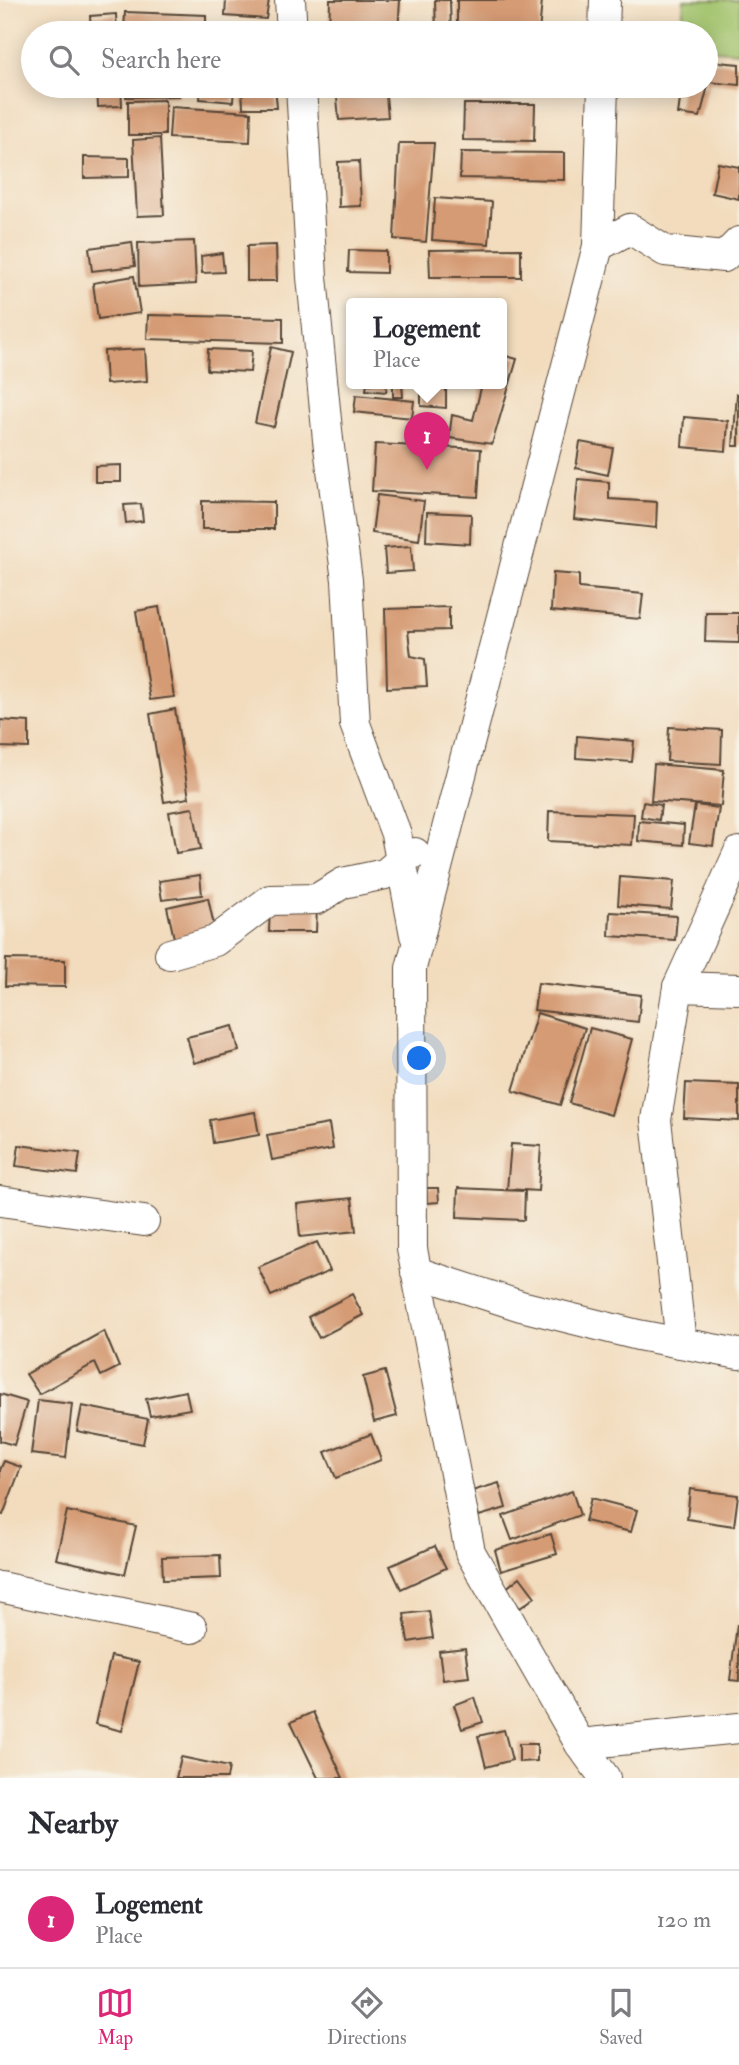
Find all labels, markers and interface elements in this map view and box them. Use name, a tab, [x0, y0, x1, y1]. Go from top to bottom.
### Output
search box	[21, 21, 718, 98]
icon: search	[45, 41, 83, 79]
text: Search here	[101, 44, 221, 76]
popup	[346, 298, 507, 389]
text: Logement	[373, 313, 480, 345]
text: Place	[373, 345, 420, 374]
pin: 1	[404, 412, 450, 470]
your location	[402, 1041, 436, 1075]
text: Nearby	[28, 1805, 118, 1842]
text: Logement	[95, 1889, 203, 1921]
text: 1	[47, 1905, 55, 1934]
text: 120 m	[657, 1905, 711, 1934]
text: Place	[95, 1921, 143, 1950]
tab: Map	[96, 1984, 134, 2050]
tab: Directions	[327, 1984, 407, 2050]
tab: Saved	[599, 1984, 643, 2050]

